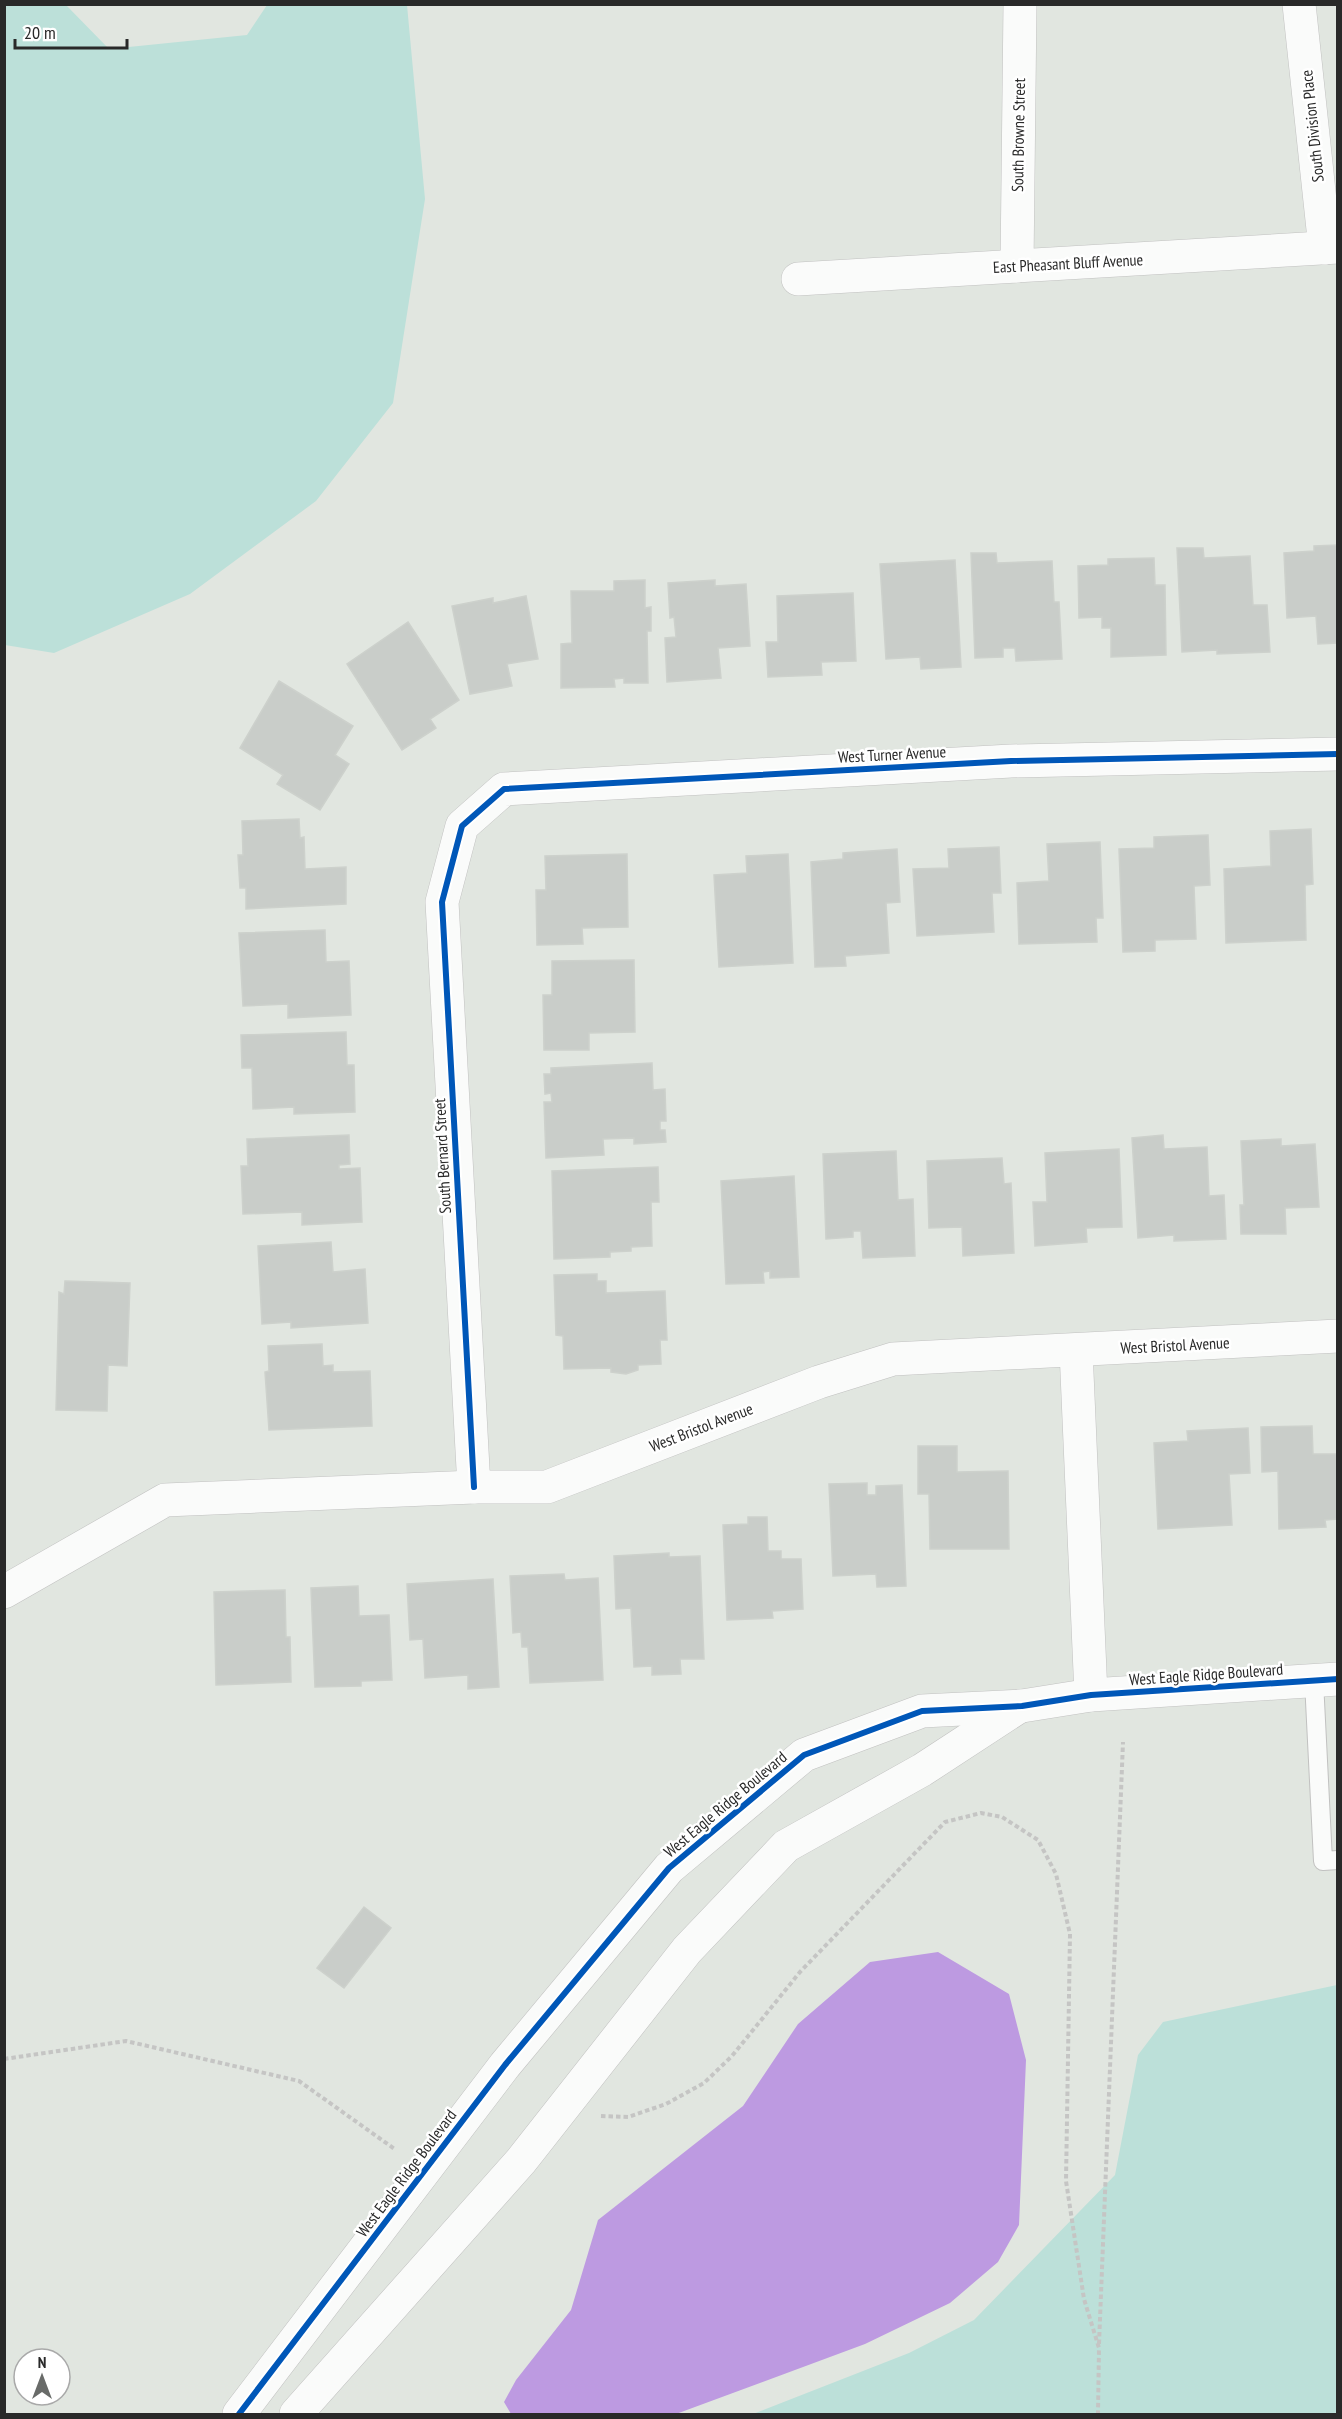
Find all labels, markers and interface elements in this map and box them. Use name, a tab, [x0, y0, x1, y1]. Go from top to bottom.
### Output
scale bar	[15, 12, 128, 50]
text: 20 m	[24, 21, 56, 44]
street label: South Division Place	[1296, 69, 1328, 183]
street label: South Browne Street	[1007, 77, 1029, 192]
street label: East Pheasant Bluff Avenue	[992, 249, 1144, 277]
street label: West Turner Avenue	[837, 741, 947, 767]
street label: South Bernard Street	[429, 1097, 455, 1214]
street label: West Bristol Avenue	[1120, 1332, 1230, 1358]
street label: West Bristol Avenue	[646, 1398, 756, 1456]
street label: West Eagle Ridge Boulevard	[1128, 1659, 1284, 1689]
street label: West Eagle Ridge Boulevard	[659, 1747, 791, 1861]
street label: West Eagle Ridge Boulevard	[352, 2105, 460, 2241]
north arrow	[12, 2347, 72, 2407]
text: N	[38, 2352, 46, 2372]

